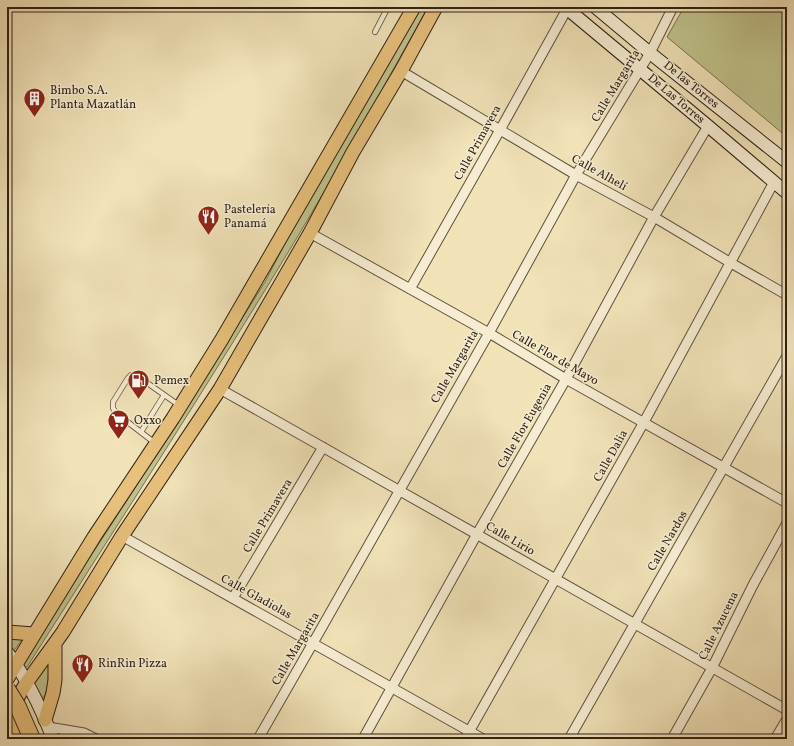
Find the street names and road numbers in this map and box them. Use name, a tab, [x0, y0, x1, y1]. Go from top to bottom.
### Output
street label: Calle Margarita	[588, 47, 644, 125]
street label: De las Torres	[660, 58, 722, 112]
street label: De Las Torres	[644, 70, 708, 128]
street label: Calle Primavera	[451, 102, 505, 184]
street label: Calle Alhelí	[568, 151, 630, 195]
street label: Calle Margarita	[428, 327, 482, 407]
street label: Calle Flor de Mayo	[509, 327, 601, 389]
street label: Calle Flor Eugenia	[494, 381, 556, 471]
street label: Calle Dalia	[590, 427, 632, 485]
street label: Calle Primavera	[240, 476, 296, 556]
street label: Calle Nardos	[644, 508, 692, 574]
street label: Calle Lirio	[482, 518, 538, 560]
street label: Calle Gladiolas	[218, 571, 294, 623]
street label: Calle Azucena	[695, 589, 743, 663]
street label: Calle Margarita	[269, 609, 323, 689]

